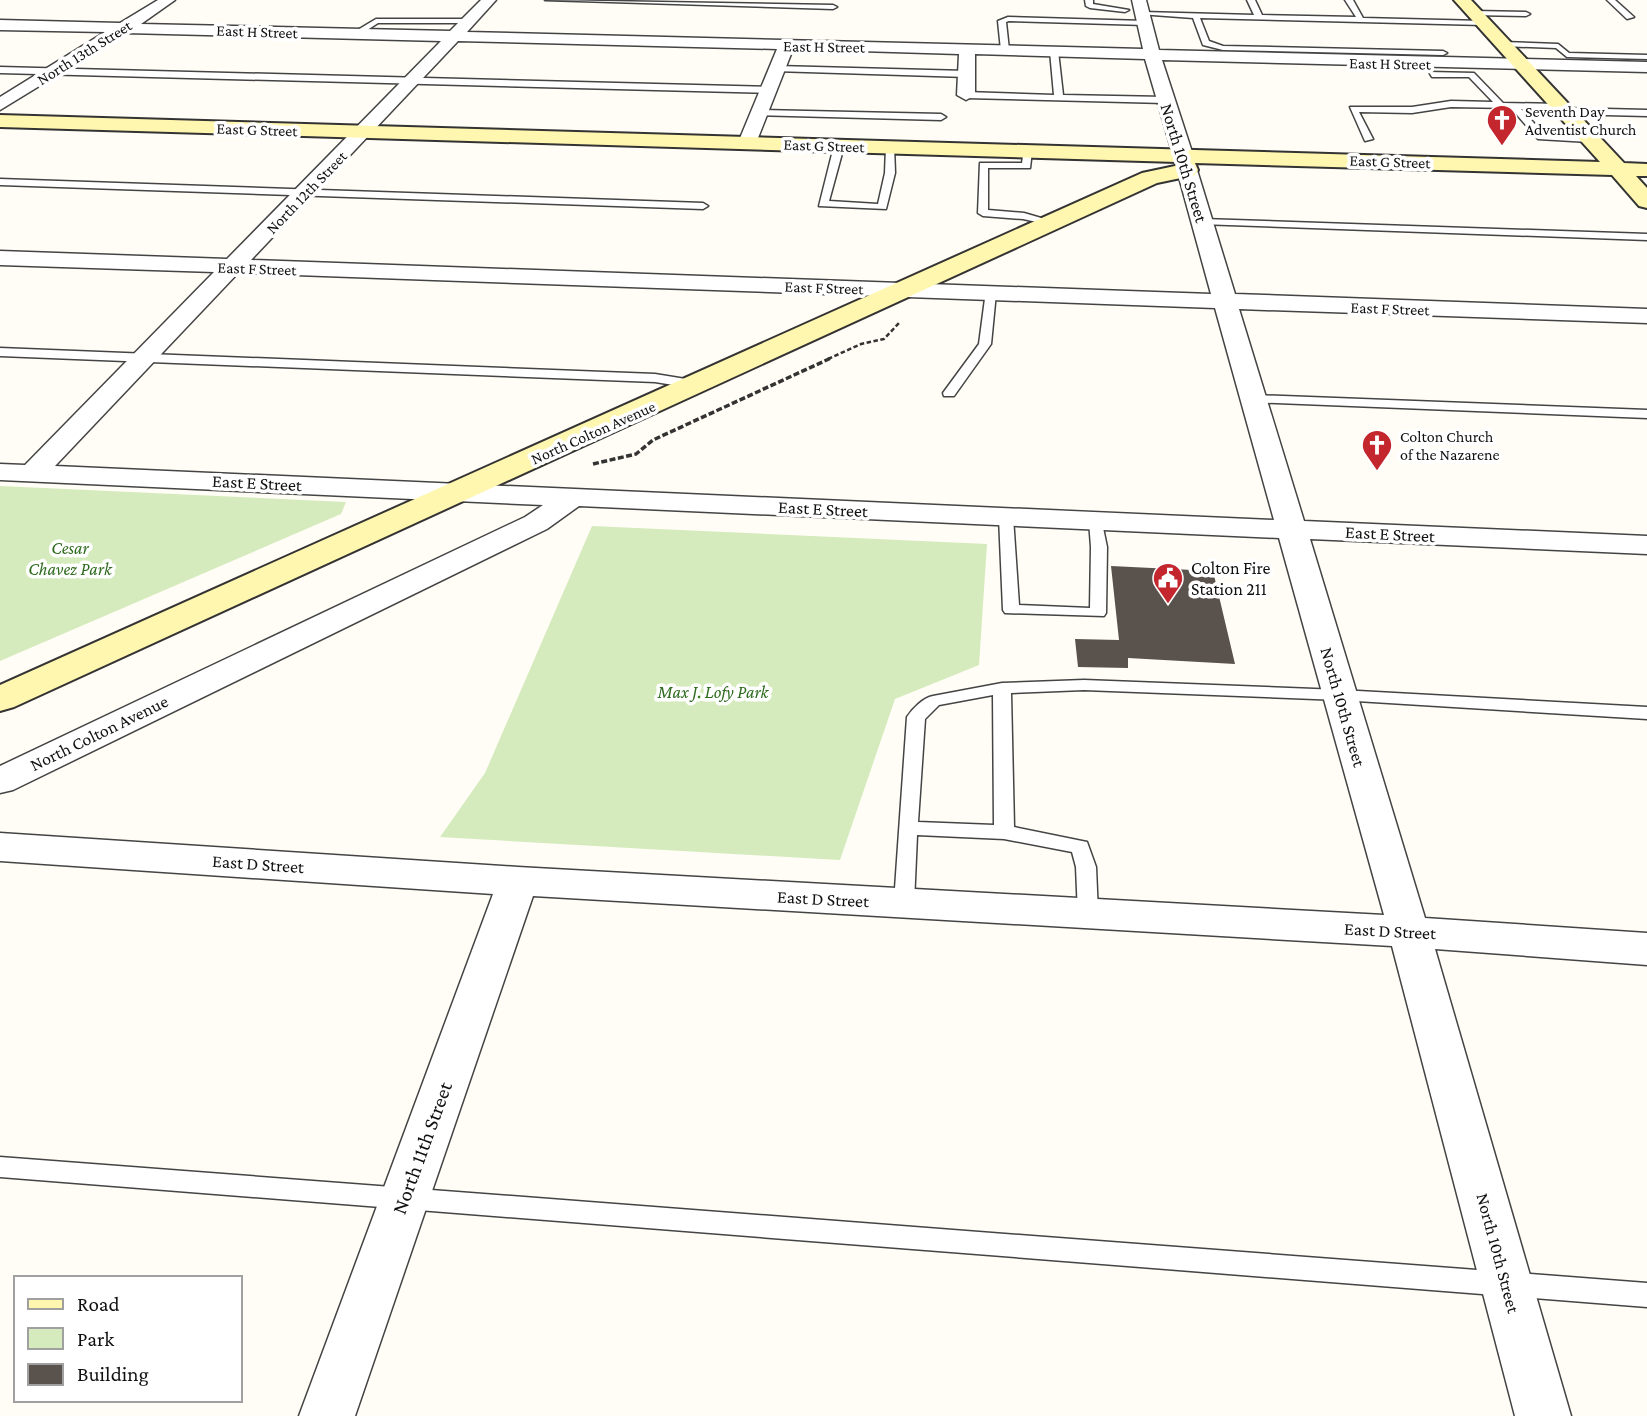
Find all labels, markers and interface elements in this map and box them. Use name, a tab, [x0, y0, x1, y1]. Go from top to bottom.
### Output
street label: North 13th Street	[34, 16, 135, 88]
street label: East H Street	[216, 22, 299, 41]
street label: East H Street	[783, 37, 866, 56]
street label: East H Street	[1349, 54, 1432, 73]
street label: North 10th Street	[1156, 101, 1212, 226]
church icon: Seventh Day Adventist Church	[1485, 103, 1519, 147]
place label: Seventh Day Adventist Church	[1525, 103, 1637, 138]
street label: East G Street	[216, 120, 299, 139]
street label: East G Street	[783, 136, 866, 155]
street label: North 12th Street	[263, 147, 351, 237]
street label: East G Street	[1349, 152, 1432, 171]
street label: East F Street	[217, 259, 297, 278]
street label: East F Street	[784, 278, 864, 297]
street label: East F Street	[1350, 299, 1430, 318]
street label: North Colton Avenue	[528, 397, 658, 468]
church icon: Colton Church of the Nazarene	[1360, 428, 1394, 472]
place label: Colton Church of the Nazarene	[1400, 428, 1500, 463]
street label: East E Street	[212, 471, 303, 495]
street label: East E Street	[778, 497, 869, 521]
street label: East E Street	[1345, 522, 1436, 546]
park label: Cesar Chavez Park	[28, 538, 113, 579]
place label: Colton Fire Station 211	[1191, 558, 1270, 599]
public building icon: Colton Fire Station 211	[1151, 561, 1185, 605]
street label: North 10th Street	[1316, 645, 1370, 770]
park label: Max J. Lofy Park	[657, 682, 770, 702]
street label: North Colton Avenue	[27, 691, 171, 775]
street label: East D Street	[211, 851, 306, 877]
street label: East D Street	[777, 887, 871, 911]
street label: East D Street	[1344, 919, 1438, 943]
street label: North 11th Street	[387, 1078, 457, 1217]
street label: North 10th Street	[1472, 1191, 1524, 1316]
legend	[14, 1276, 242, 1402]
text: Road	[77, 1292, 120, 1316]
text: Park	[77, 1327, 114, 1351]
text: Building	[77, 1362, 149, 1386]

